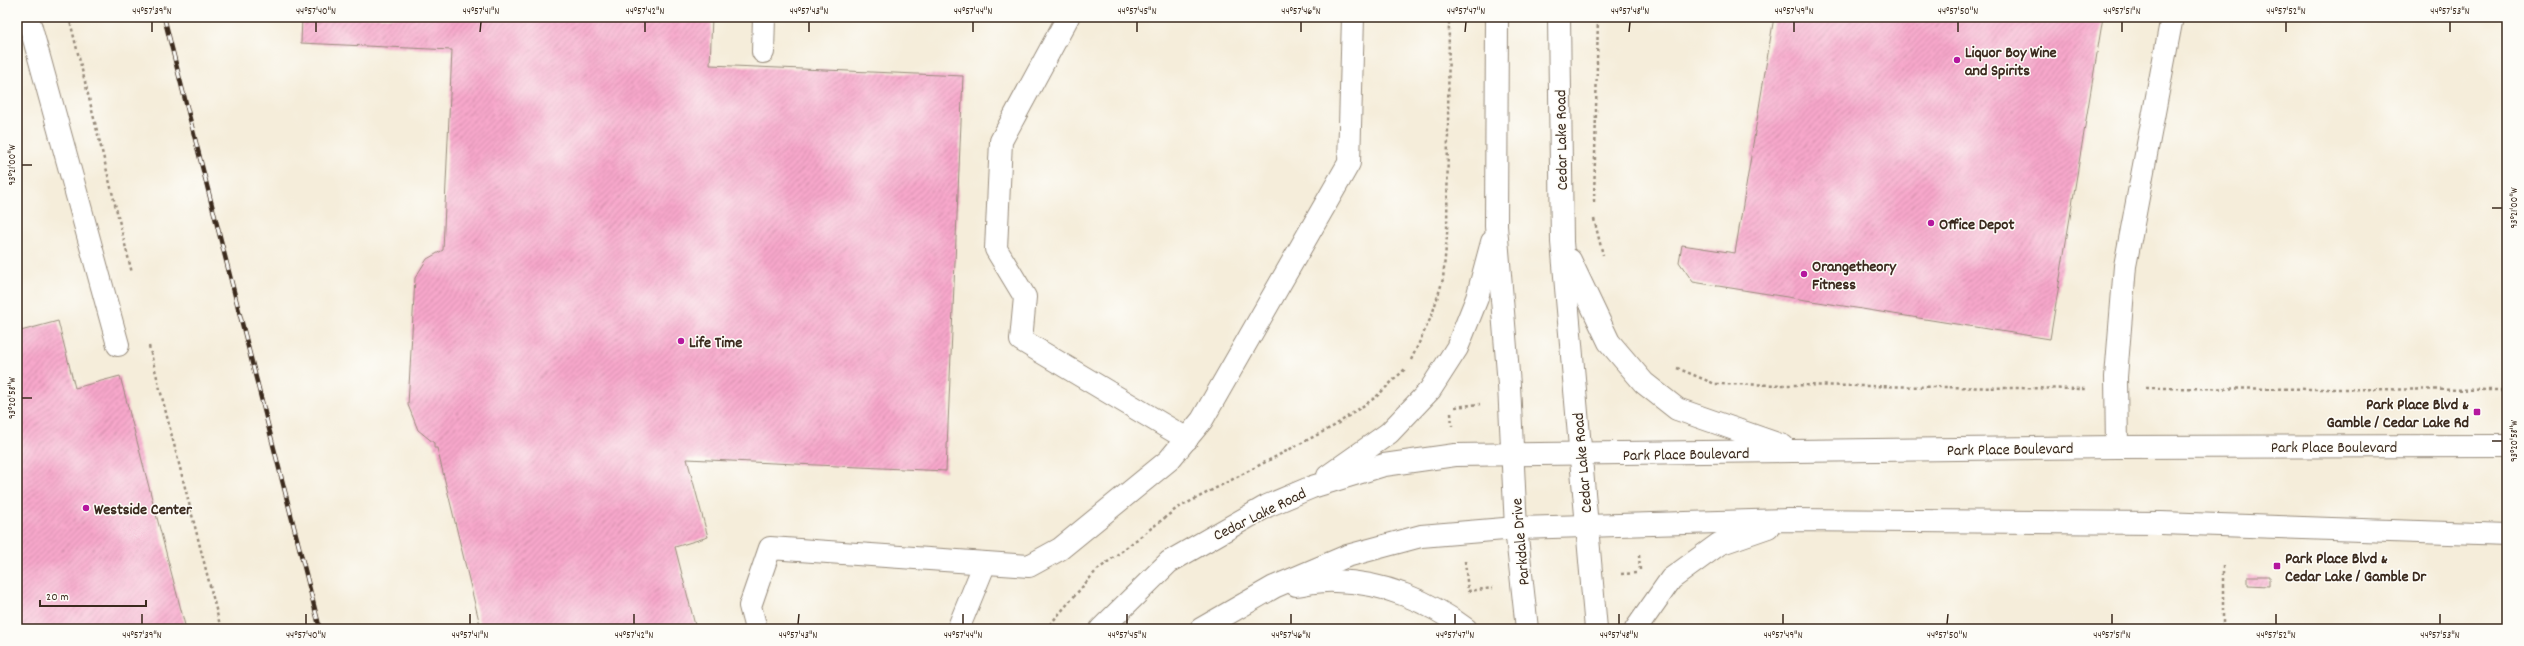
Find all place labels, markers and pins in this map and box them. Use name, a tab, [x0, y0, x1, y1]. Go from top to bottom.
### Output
place label: Liquor Boy Wine and Spirits	[1965, 42, 2057, 83]
marker: Liquor Boy Wine and Spirits	[1952, 55, 1962, 65]
place label: Office Depot	[1939, 214, 2014, 237]
marker: Office Depot	[1926, 218, 1936, 228]
place label: Orangetheory Fitness	[1812, 256, 1897, 297]
marker: Orangetheory Fitness	[1799, 269, 1809, 279]
place label: Life Time	[689, 332, 742, 355]
marker: Life Time	[676, 336, 686, 346]
place label: Park Place Blvd & Gamble / Cedar Lake Rd	[2327, 394, 2469, 435]
marker: Park Place Blvd & Gamble / Cedar Lake Rd	[2472, 407, 2482, 417]
place label: Westside Center	[94, 499, 193, 522]
marker: Westside Center	[81, 503, 91, 513]
place label: Park Place Blvd & Cedar Lake / Gamble Dr	[2285, 548, 2427, 589]
marker: Park Place Blvd & Cedar Lake / Gamble Dr	[2272, 561, 2282, 571]

